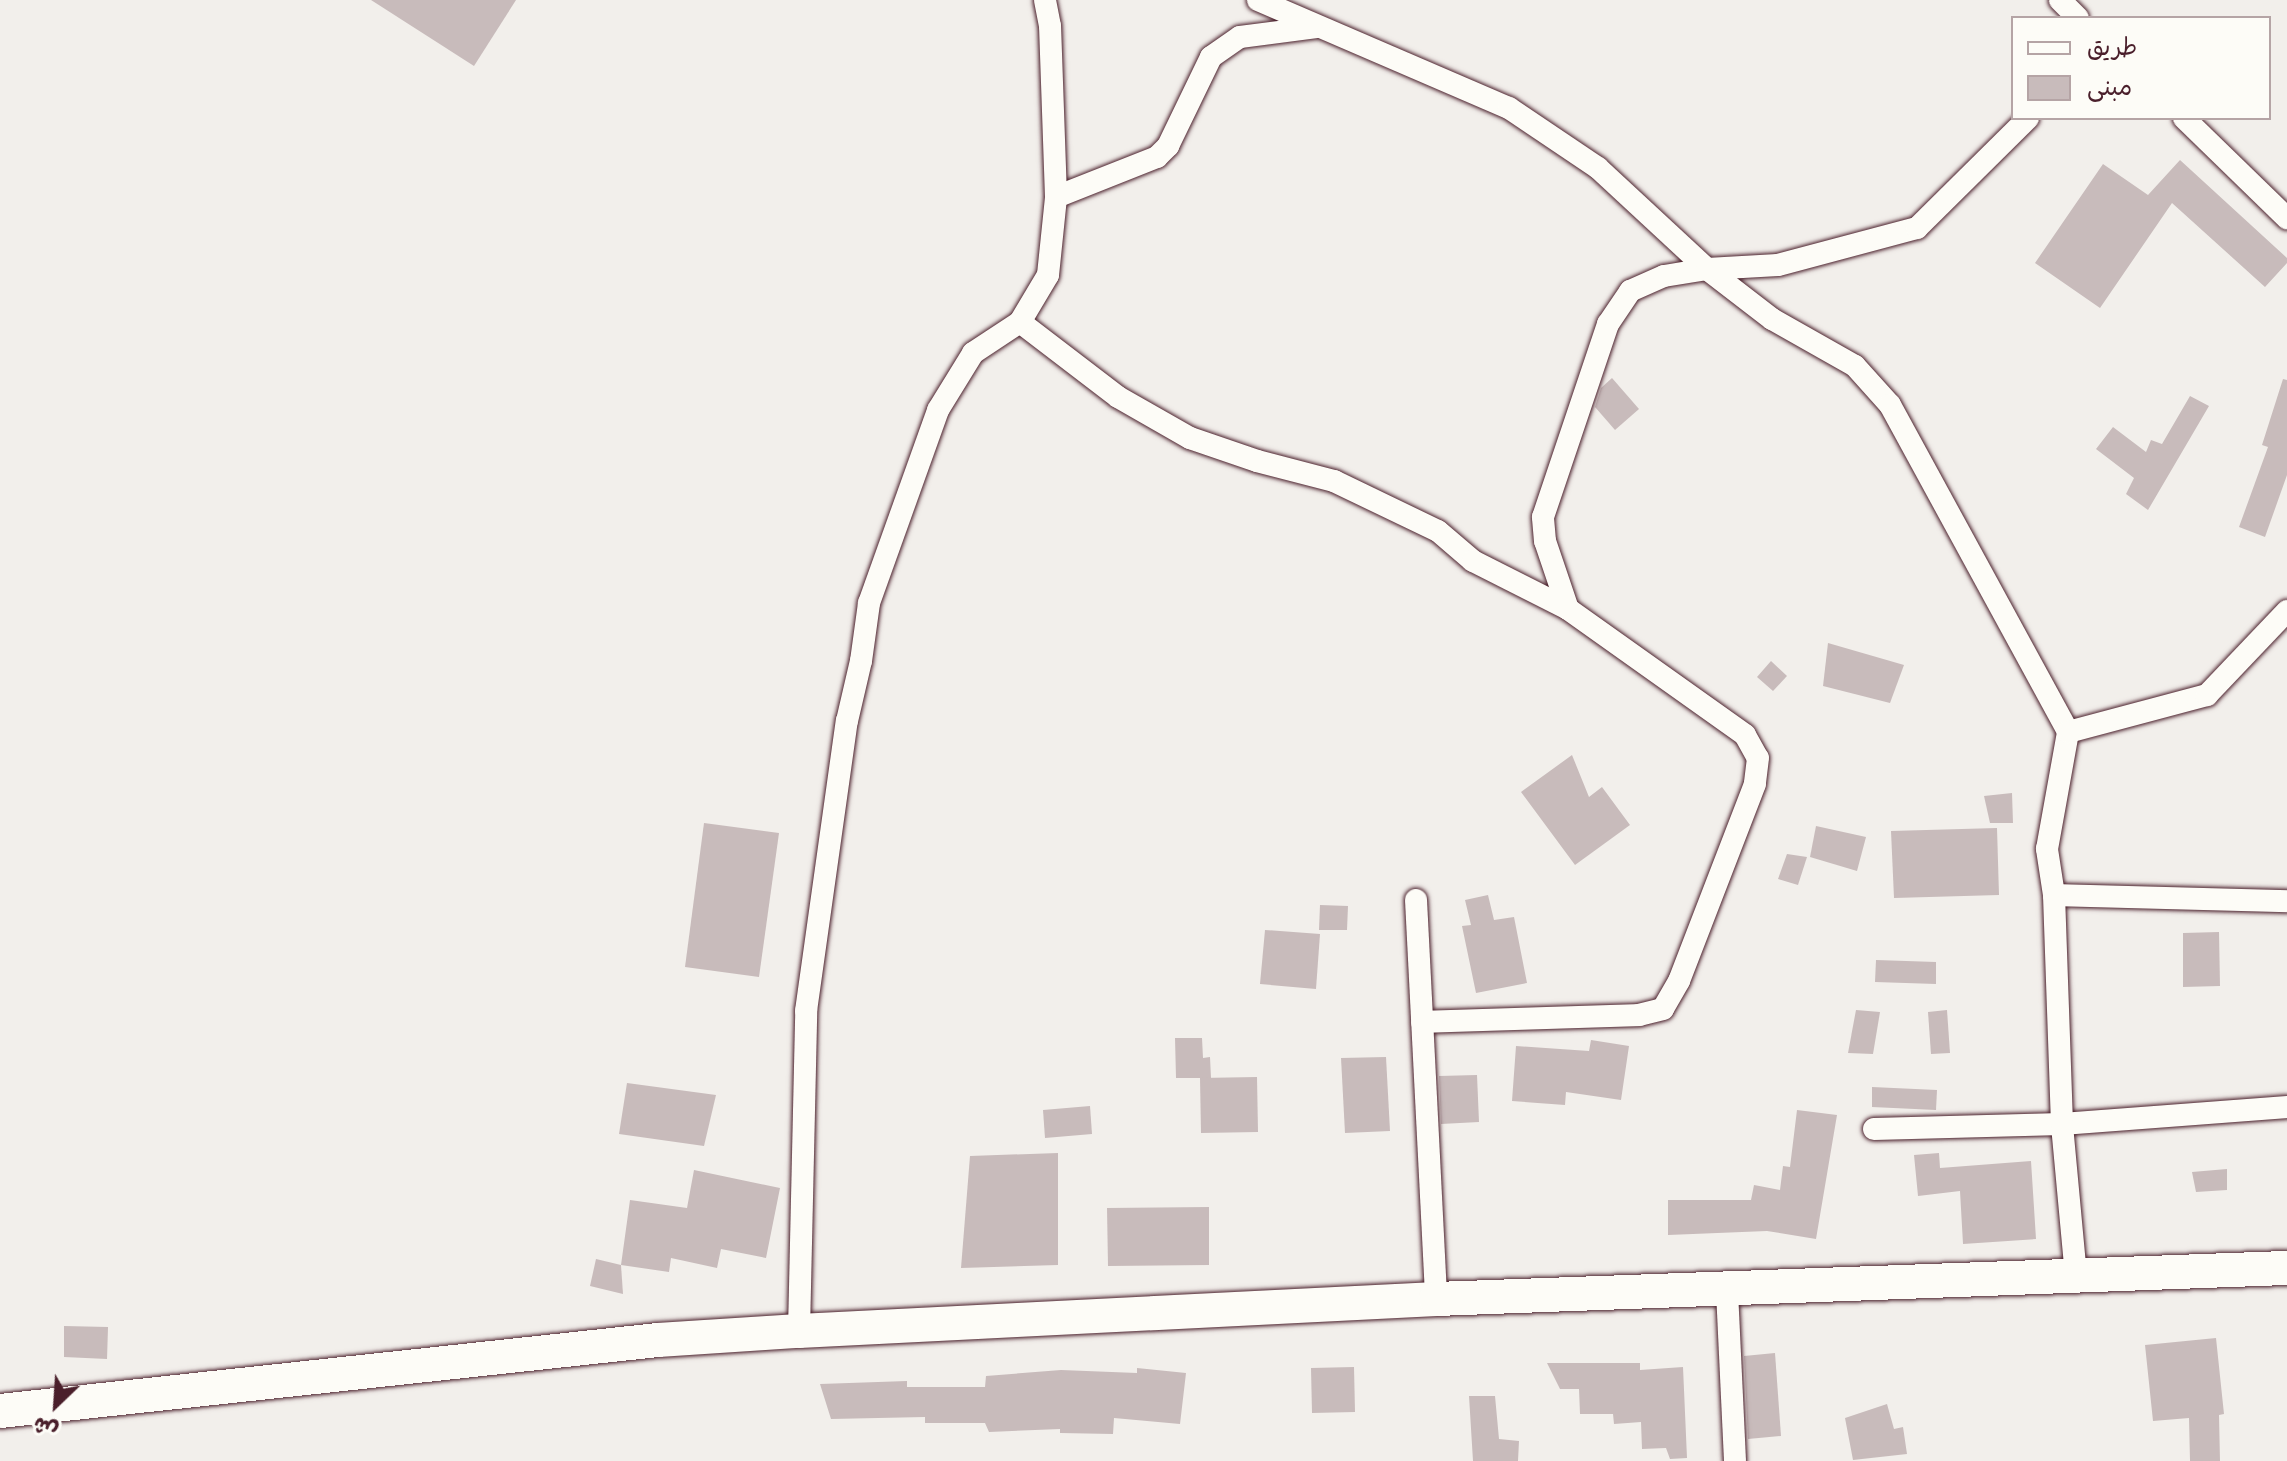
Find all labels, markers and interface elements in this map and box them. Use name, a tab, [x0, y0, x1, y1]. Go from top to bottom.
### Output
legend	[2011, 16, 2271, 120]
text: طريق	[2087, 33, 2137, 62]
text: مبنى	[2087, 73, 2132, 102]
north arrow	[16, 1365, 96, 1445]
text: ش	[29, 1410, 62, 1445]

